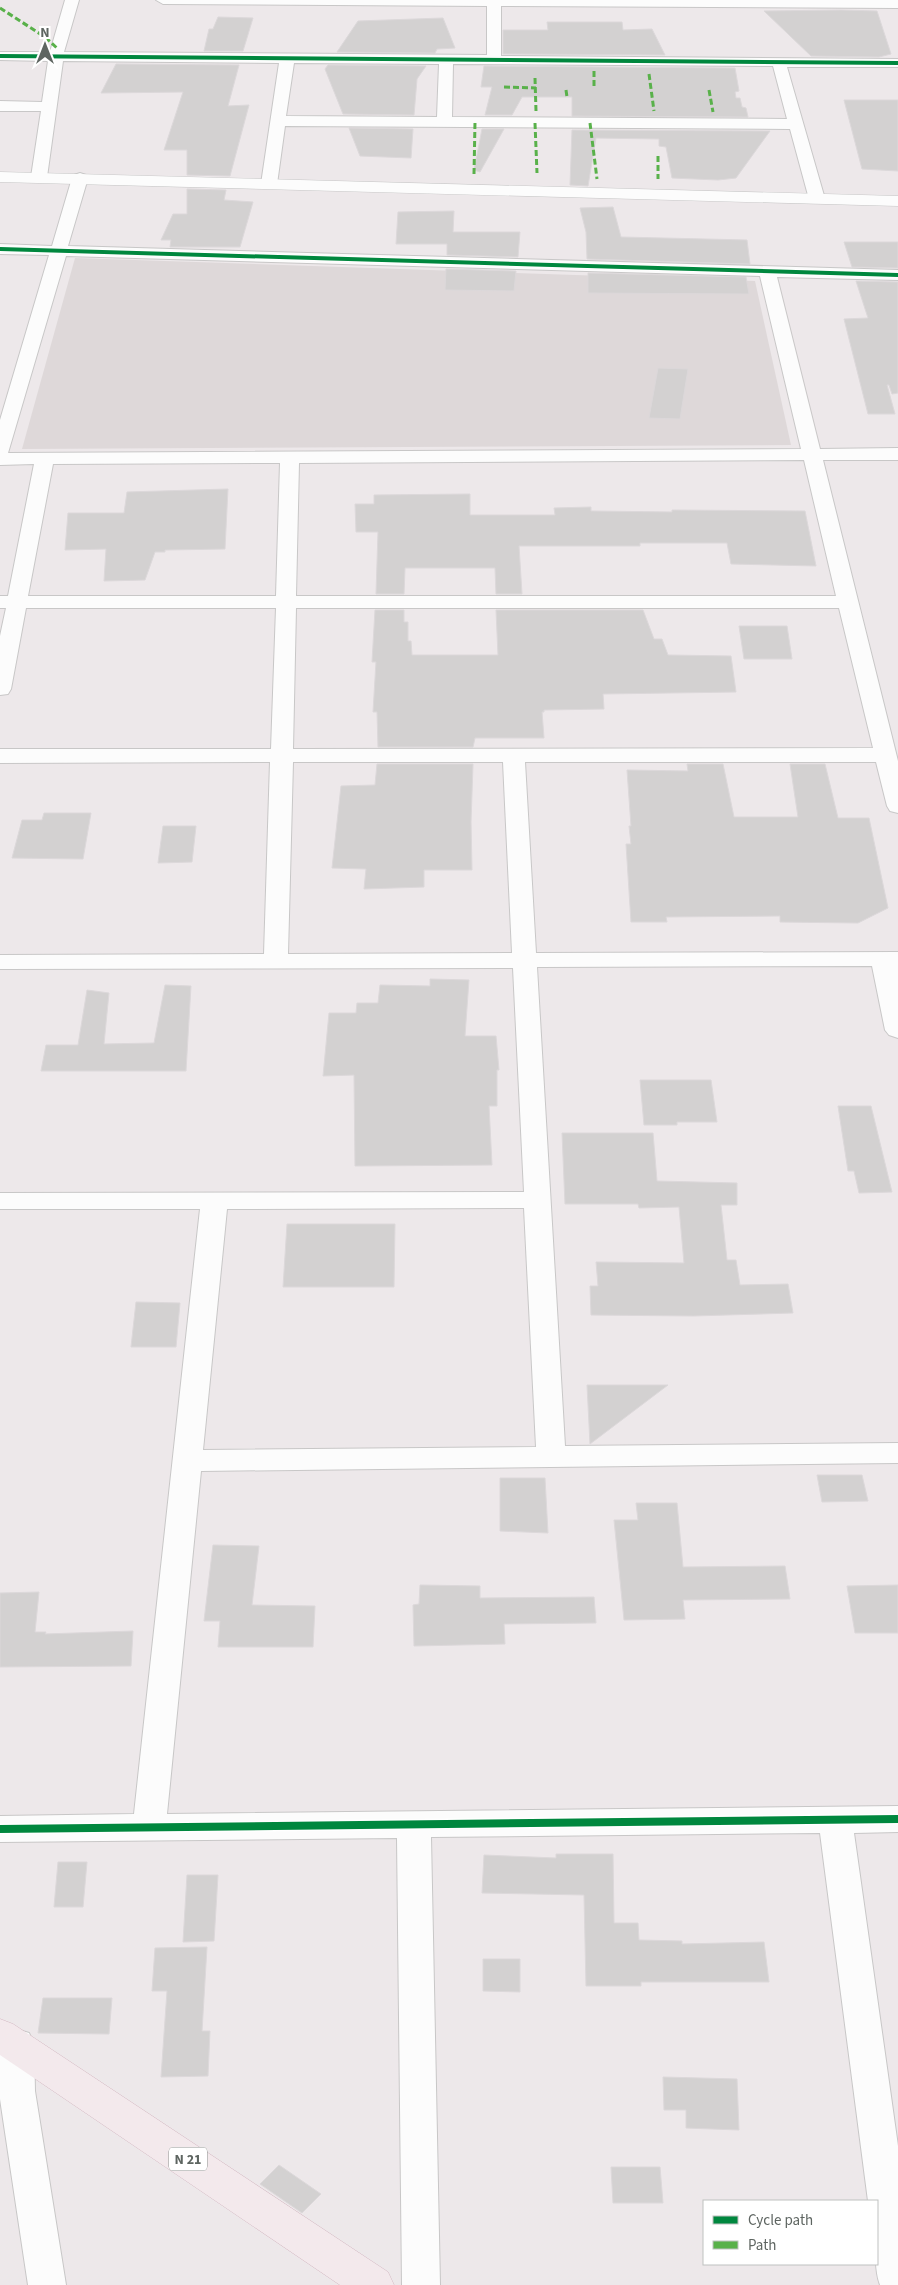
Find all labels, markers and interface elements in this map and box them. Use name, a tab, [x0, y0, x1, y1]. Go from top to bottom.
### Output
north arrow	[20, 20, 70, 70]
text: N	[40, 23, 50, 43]
road number: N 21	[169, 2148, 207, 2170]
legend	[703, 2200, 878, 2265]
text: Cycle path	[748, 2210, 813, 2231]
text: Path	[748, 2235, 776, 2256]

